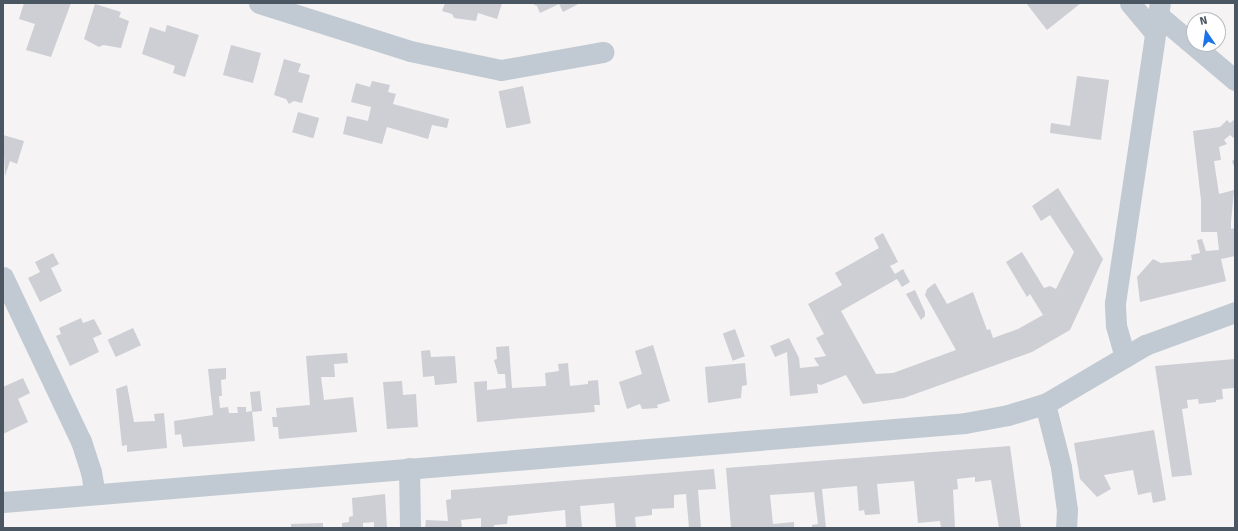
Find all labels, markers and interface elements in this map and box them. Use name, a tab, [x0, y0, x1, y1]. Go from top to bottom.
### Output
north arrow	[1186, 12, 1226, 52]
text: N	[1198, 14, 1208, 28]

